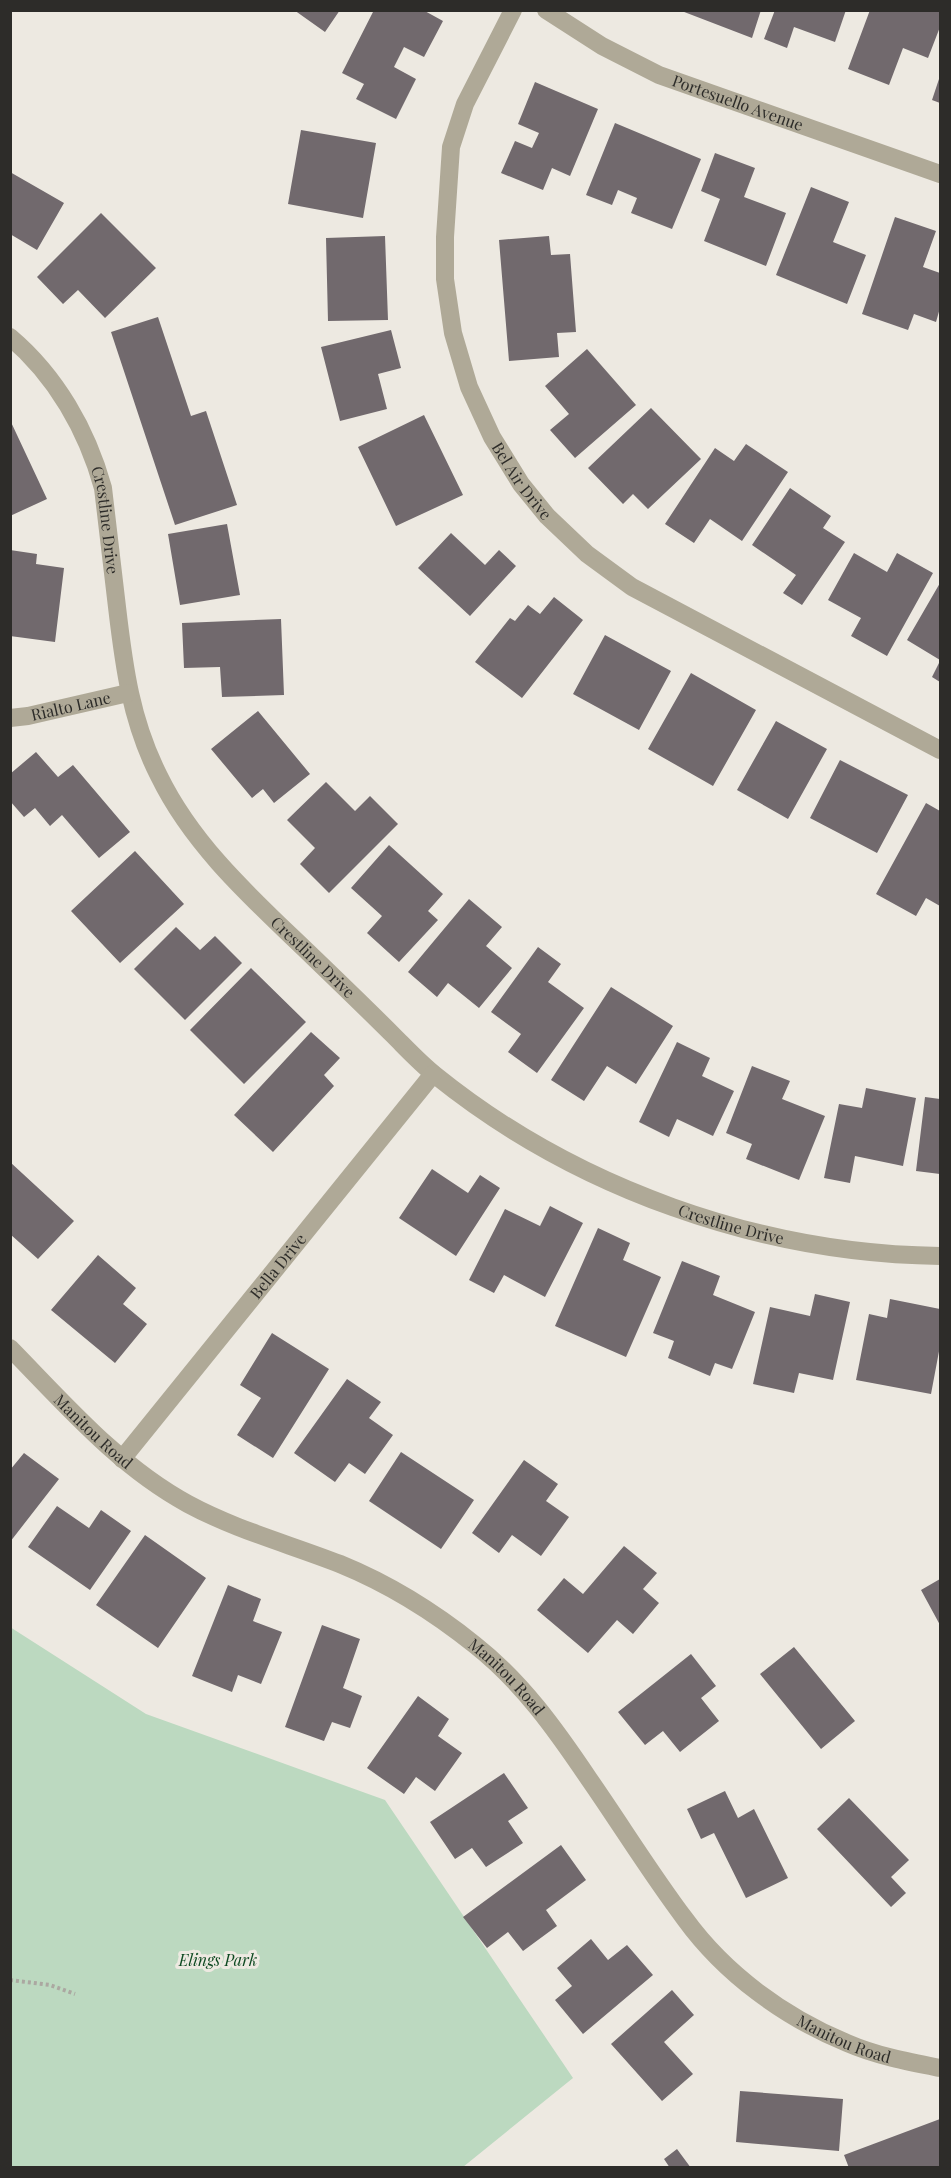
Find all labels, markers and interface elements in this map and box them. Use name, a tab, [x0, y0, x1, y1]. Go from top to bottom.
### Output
street label: Portesuello Avenue	[670, 70, 806, 135]
street label: Bel Air Drive	[488, 438, 557, 524]
street label: Crestline Drive	[87, 463, 124, 575]
street label: Rialto Lane	[29, 686, 113, 725]
street label: Crestline Drive	[267, 912, 360, 1002]
street label: Crestline Drive	[676, 1199, 786, 1248]
street label: Bella Drive	[245, 1229, 310, 1303]
street label: Manitou Road	[50, 1389, 137, 1473]
street label: Manitou Road	[465, 1633, 550, 1719]
park label: Elings Park	[178, 1949, 257, 1970]
street label: Manitou Road	[794, 2009, 893, 2067]

